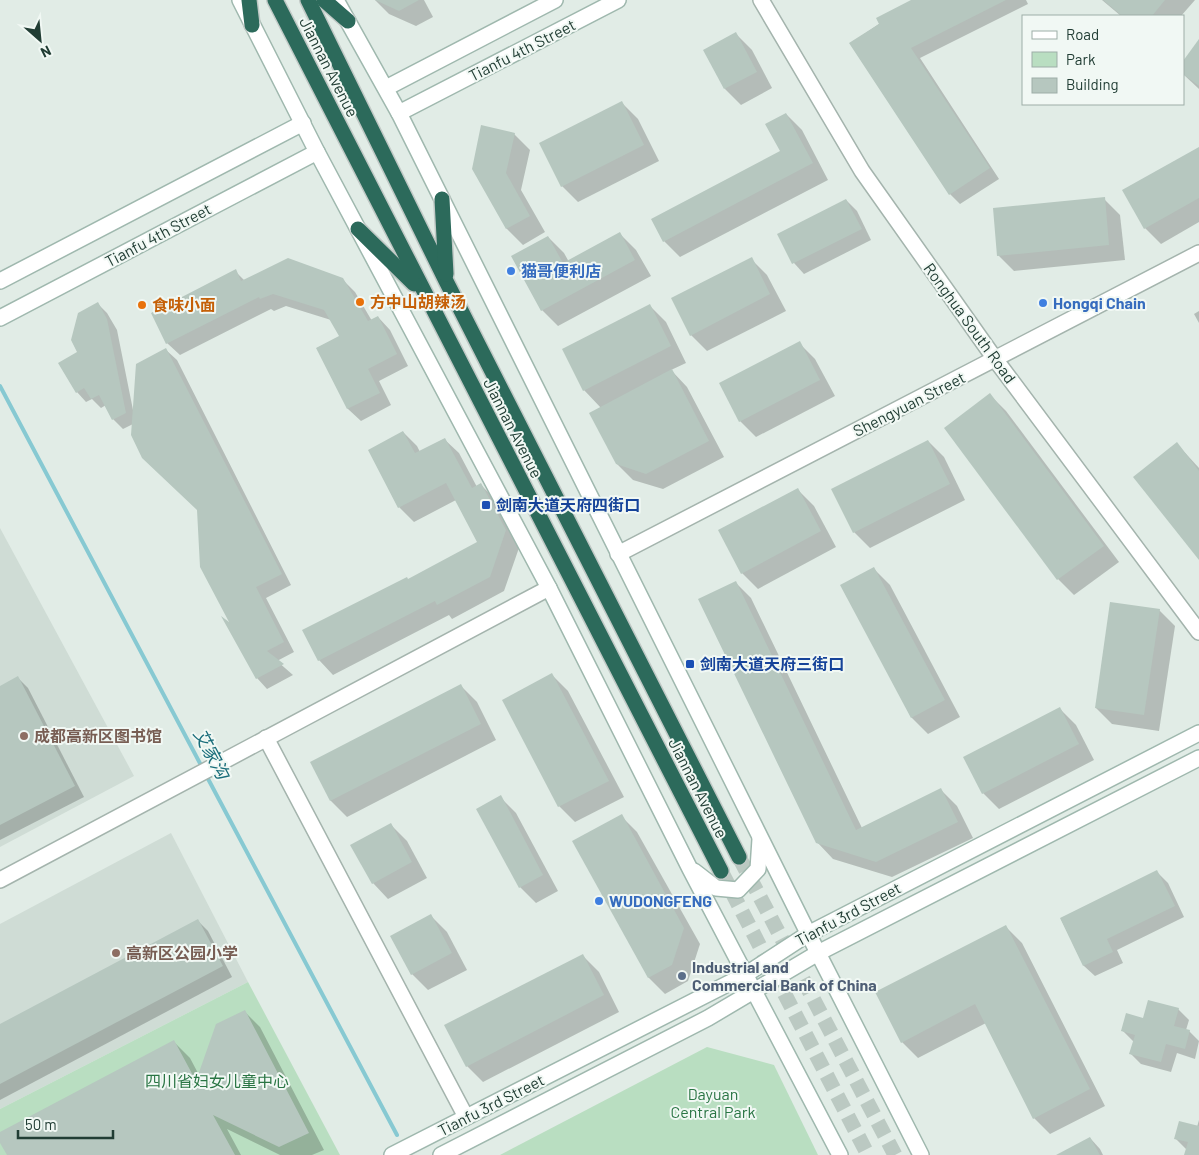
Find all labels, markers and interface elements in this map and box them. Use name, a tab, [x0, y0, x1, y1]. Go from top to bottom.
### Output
street label: Jiannan Avenue	[296, 14, 363, 120]
street label: Tianfu 4th Street	[465, 14, 578, 85]
north arrow	[15, 15, 65, 65]
legend	[1022, 15, 1184, 105]
text: Road	[1066, 25, 1099, 43]
text: N	[38, 42, 54, 62]
text: Park	[1066, 50, 1096, 68]
text: Building	[1066, 75, 1119, 93]
street label: Tianfu 4th Street	[101, 199, 214, 271]
street label: Ronghua South Road	[920, 259, 1020, 386]
place label: 猫哥便利店	[521, 261, 601, 280]
marker: 猫哥便利店	[505, 265, 517, 277]
place label: 方中山胡辣汤	[370, 292, 466, 311]
place label: Hongqi Chain	[1053, 293, 1146, 312]
place label: 食味小面	[152, 295, 216, 314]
marker: 方中山胡辣汤	[354, 296, 366, 308]
marker: Hongqi Chain	[1037, 297, 1049, 309]
marker: 食味小面	[136, 299, 148, 311]
street label: Shengyuan Street	[850, 367, 968, 440]
street label: Jiannan Avenue	[480, 375, 547, 481]
place label: 剑南大道天府四街口	[496, 495, 640, 514]
marker: 剑南大道天府四街口	[480, 499, 492, 511]
place label: 剑南大道天府三街口	[700, 654, 844, 673]
marker: 剑南大道天府三街口	[684, 658, 696, 670]
water label: 艾家沟	[189, 725, 235, 784]
place label: 成都高新区图书馆	[34, 726, 162, 745]
marker: 成都高新区图书馆	[18, 730, 30, 742]
street label: Jiannan Avenue	[665, 735, 732, 841]
street label: Tianfu 3rd Street	[792, 878, 904, 949]
place label: WUDONGFENG	[609, 891, 712, 910]
marker: WUDONGFENG	[593, 895, 605, 907]
place label: 高新区公园小学	[126, 943, 238, 962]
marker: 高新区公园小学	[110, 947, 122, 959]
place label: Industrial and Commercial Bank of China	[692, 957, 877, 994]
marker: Industrial and Commercial Bank of China	[676, 970, 688, 982]
street label: Tianfu 3rd Street	[434, 1070, 547, 1140]
park label: 四川省妇女儿童中心	[145, 1071, 289, 1090]
park label: Dayuan Central Park	[671, 1084, 755, 1121]
scale bar	[18, 1108, 112, 1140]
text: 50 m	[25, 1115, 57, 1133]

